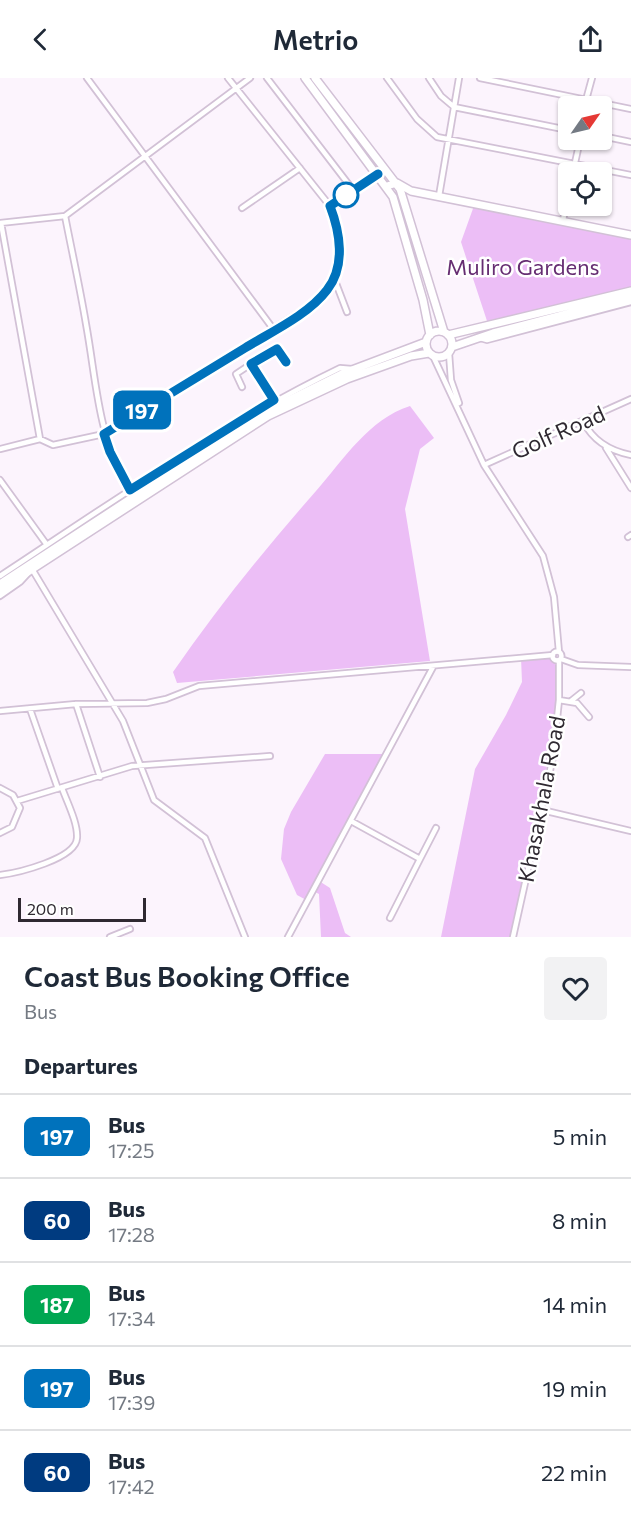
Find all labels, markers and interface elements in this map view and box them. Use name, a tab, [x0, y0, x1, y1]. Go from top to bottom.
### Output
icon: back	[24, 23, 57, 56]
text: Metrio	[273, 23, 358, 56]
icon: share	[574, 23, 607, 56]
north arrow	[558, 96, 612, 150]
map controls	[558, 96, 612, 216]
button: locate	[558, 162, 612, 216]
unlabelled marker	[333, 182, 359, 208]
park label: Muliro Gardens	[446, 253, 600, 280]
line badge: 197	[108, 390, 176, 430]
text: 197	[125, 398, 159, 423]
street label: Golf Road	[507, 400, 609, 464]
street label: Khasakhala Road	[512, 713, 570, 885]
scale bar	[18, 895, 146, 922]
text: 200 m	[27, 899, 74, 918]
button: heart	[544, 957, 607, 1020]
text: Coast Bus Booking Office	[24, 959, 350, 993]
text: Bus	[24, 999, 57, 1023]
text: Departures	[24, 1052, 138, 1079]
text: Bus	[108, 1111, 145, 1138]
text: 5 min	[553, 1123, 607, 1150]
text: 197	[40, 1124, 74, 1149]
text: 17:25	[108, 1138, 154, 1162]
text: Bus	[108, 1195, 145, 1222]
text: 8 min	[552, 1207, 607, 1234]
text: 60	[44, 1208, 70, 1233]
text: 17:28	[108, 1222, 155, 1246]
text: Bus	[108, 1279, 145, 1306]
text: 14 min	[543, 1291, 607, 1318]
text: 187	[40, 1292, 74, 1317]
text: 17:34	[108, 1306, 155, 1330]
text: Bus	[108, 1363, 145, 1390]
text: 19 min	[543, 1375, 607, 1402]
text: 197	[40, 1376, 74, 1401]
text: 17:39	[108, 1390, 155, 1414]
text: Bus	[108, 1447, 145, 1474]
text: 22 min	[541, 1459, 607, 1486]
text: 60	[44, 1460, 70, 1485]
text: 17:42	[108, 1474, 155, 1498]

